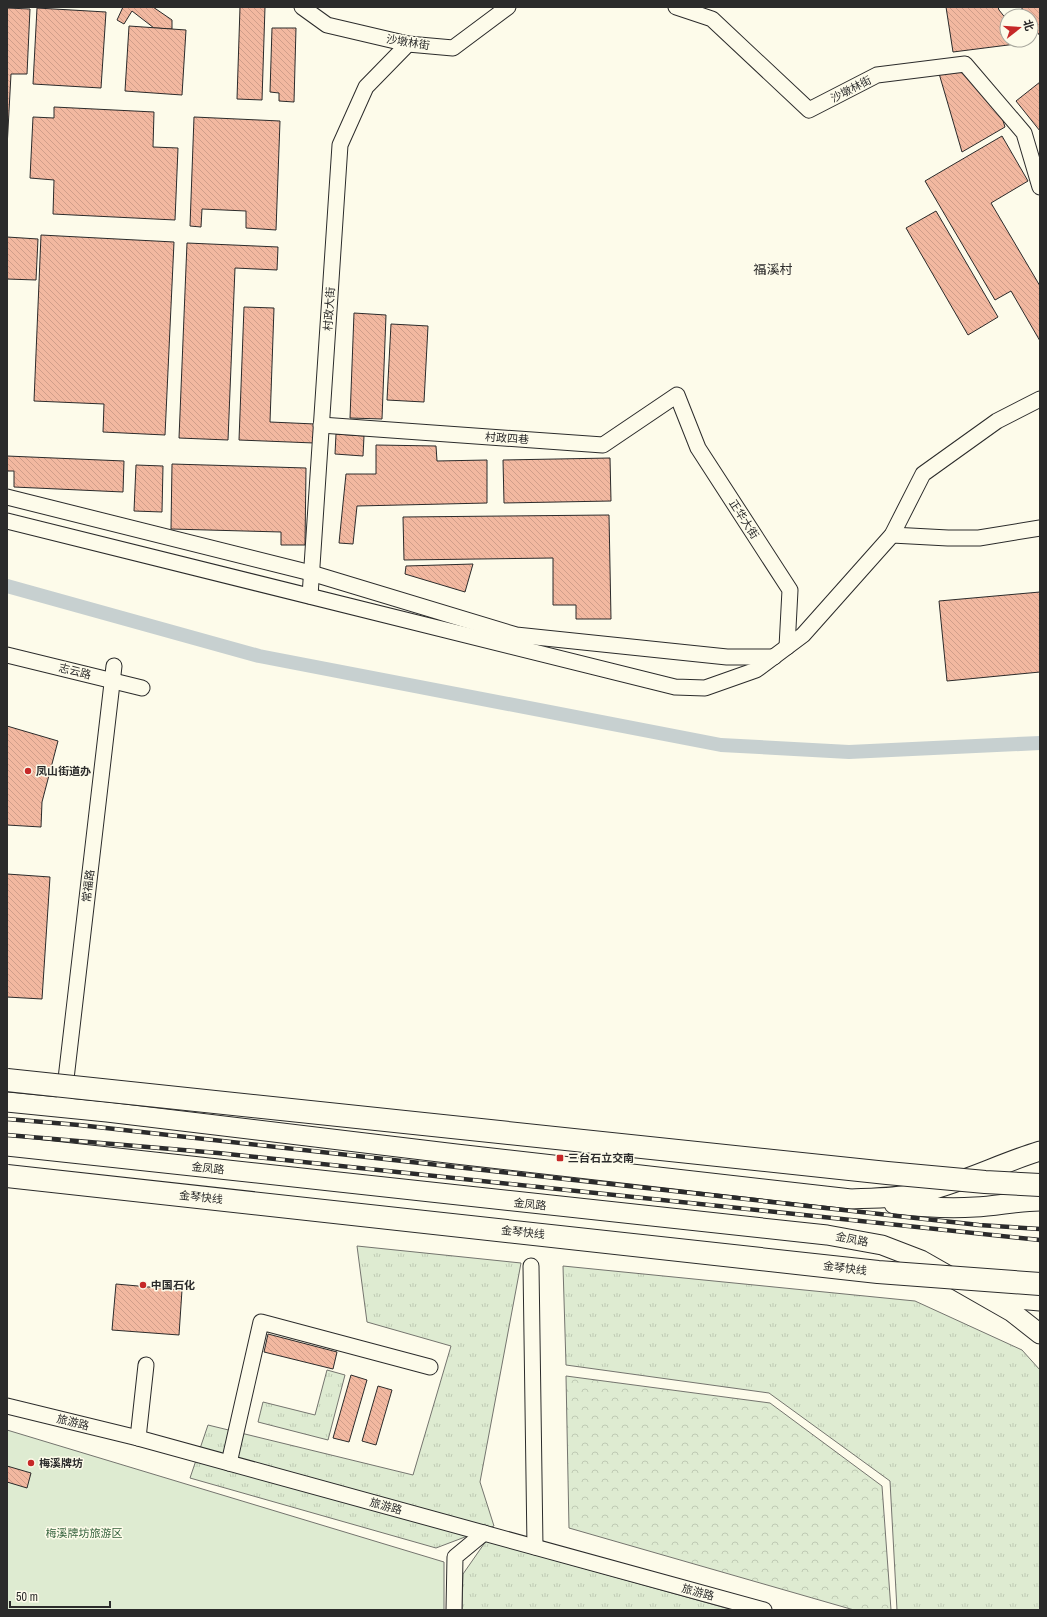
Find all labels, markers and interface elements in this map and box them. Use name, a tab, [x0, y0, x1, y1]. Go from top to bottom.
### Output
north arrow	[999, 8, 1039, 48]
text: 北	[1020, 18, 1037, 32]
street label: 沙墩林街	[385, 32, 431, 52]
street label: 沙墩林街	[828, 73, 874, 105]
district label: 福溪村	[753, 261, 793, 278]
street label: 村政大街	[320, 287, 338, 331]
street label: 村政四巷	[485, 429, 529, 447]
street label: 正华大街	[726, 497, 762, 541]
street label: 志云路	[57, 660, 93, 682]
place label: 凤山街道办	[36, 764, 91, 778]
marker: 凤山街道办	[23, 766, 33, 776]
street label: 常福路	[79, 869, 97, 903]
place label: 三台石立交南	[568, 1151, 634, 1165]
marker: 三台石立交南	[555, 1153, 565, 1163]
street label: 金凤路	[191, 1159, 225, 1177]
street label: 金琴快线	[178, 1188, 224, 1206]
street label: 金凤路	[513, 1195, 547, 1213]
street label: 金琴快线	[500, 1223, 546, 1241]
street label: 金凤路	[834, 1229, 870, 1249]
street label: 金琴快线	[822, 1258, 868, 1278]
place label: 中国石化	[151, 1278, 195, 1292]
marker: 中国石化	[138, 1280, 148, 1290]
street label: 旅游路	[55, 1411, 91, 1433]
place label: 梅溪牌坊	[39, 1456, 83, 1470]
marker: 梅溪牌坊	[26, 1458, 36, 1468]
street label: 旅游路	[368, 1495, 404, 1517]
park label: 梅溪牌坊旅游区	[46, 1526, 123, 1540]
street label: 旅游路	[680, 1581, 716, 1603]
scale bar	[10, 1583, 110, 1609]
text: 50 m	[16, 1589, 38, 1605]

